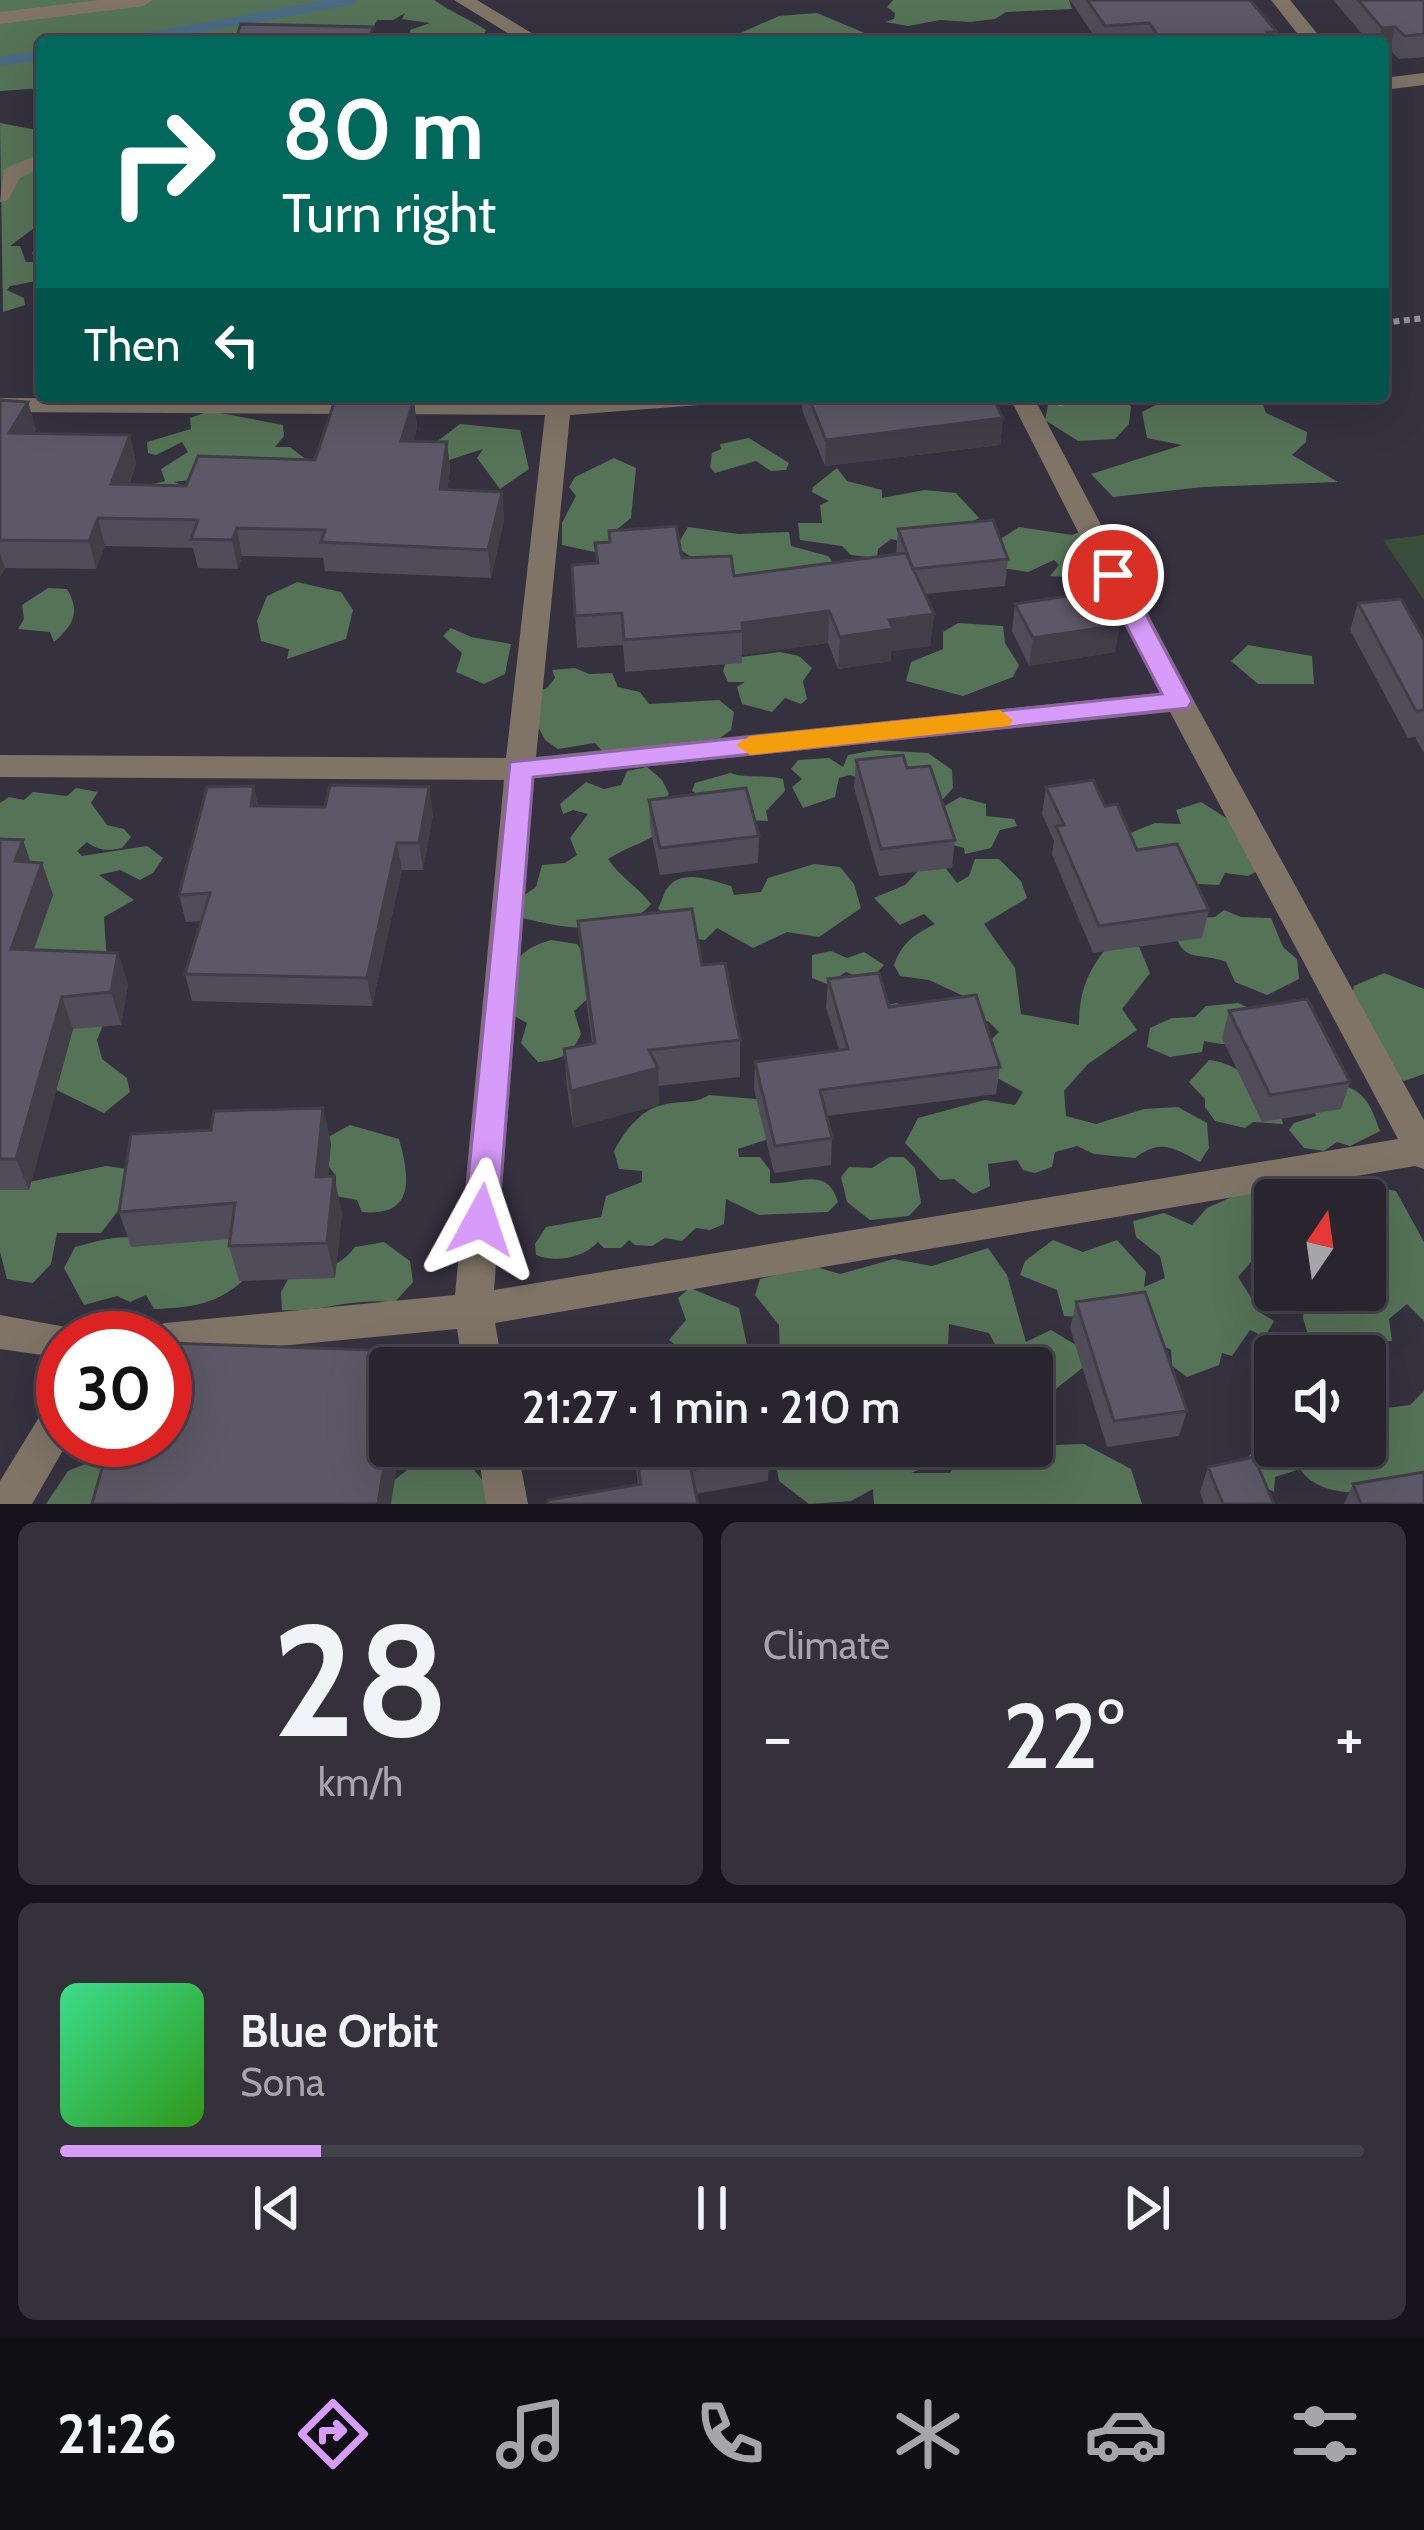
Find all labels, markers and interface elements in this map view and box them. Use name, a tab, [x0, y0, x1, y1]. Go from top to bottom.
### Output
text: 80 m	[282, 78, 484, 180]
icon: right	[84, 84, 240, 240]
text: Turn right	[282, 180, 496, 246]
icon: left	[204, 312, 270, 378]
text: Then	[84, 318, 180, 372]
pin	[1062, 524, 1164, 626]
icon: arrive	[1080, 542, 1146, 608]
position arrow	[418, 1157, 544, 1283]
north arrow	[1254, 1179, 1386, 1311]
map controls	[1254, 1179, 1386, 1467]
speed limit sign: 30	[36, 1311, 192, 1467]
button: sound	[1254, 1335, 1386, 1467]
text: 21:27 · 1 min · 210 m	[522, 1380, 900, 1434]
text: 28	[272, 1585, 449, 1775]
text: Climate	[763, 1621, 890, 1669]
text: 22°	[1003, 1681, 1124, 1791]
text: −	[763, 1696, 792, 1777]
text: +	[1335, 1696, 1364, 1777]
text: km/h	[318, 1758, 403, 1806]
text: Blue Orbit	[240, 2004, 438, 2058]
text: Sona	[240, 2058, 325, 2106]
icon: previous	[244, 2175, 310, 2241]
icon: pause	[679, 2175, 745, 2241]
icon: next	[1114, 2175, 1180, 2241]
icon: directions	[291, 2392, 375, 2476]
icon: music	[489, 2392, 573, 2476]
icon: phone	[688, 2392, 772, 2476]
icon: climate	[886, 2392, 970, 2476]
icon: car	[1084, 2392, 1168, 2476]
icon: filters	[1283, 2392, 1367, 2476]
text: 21:26	[57, 2401, 177, 2467]

